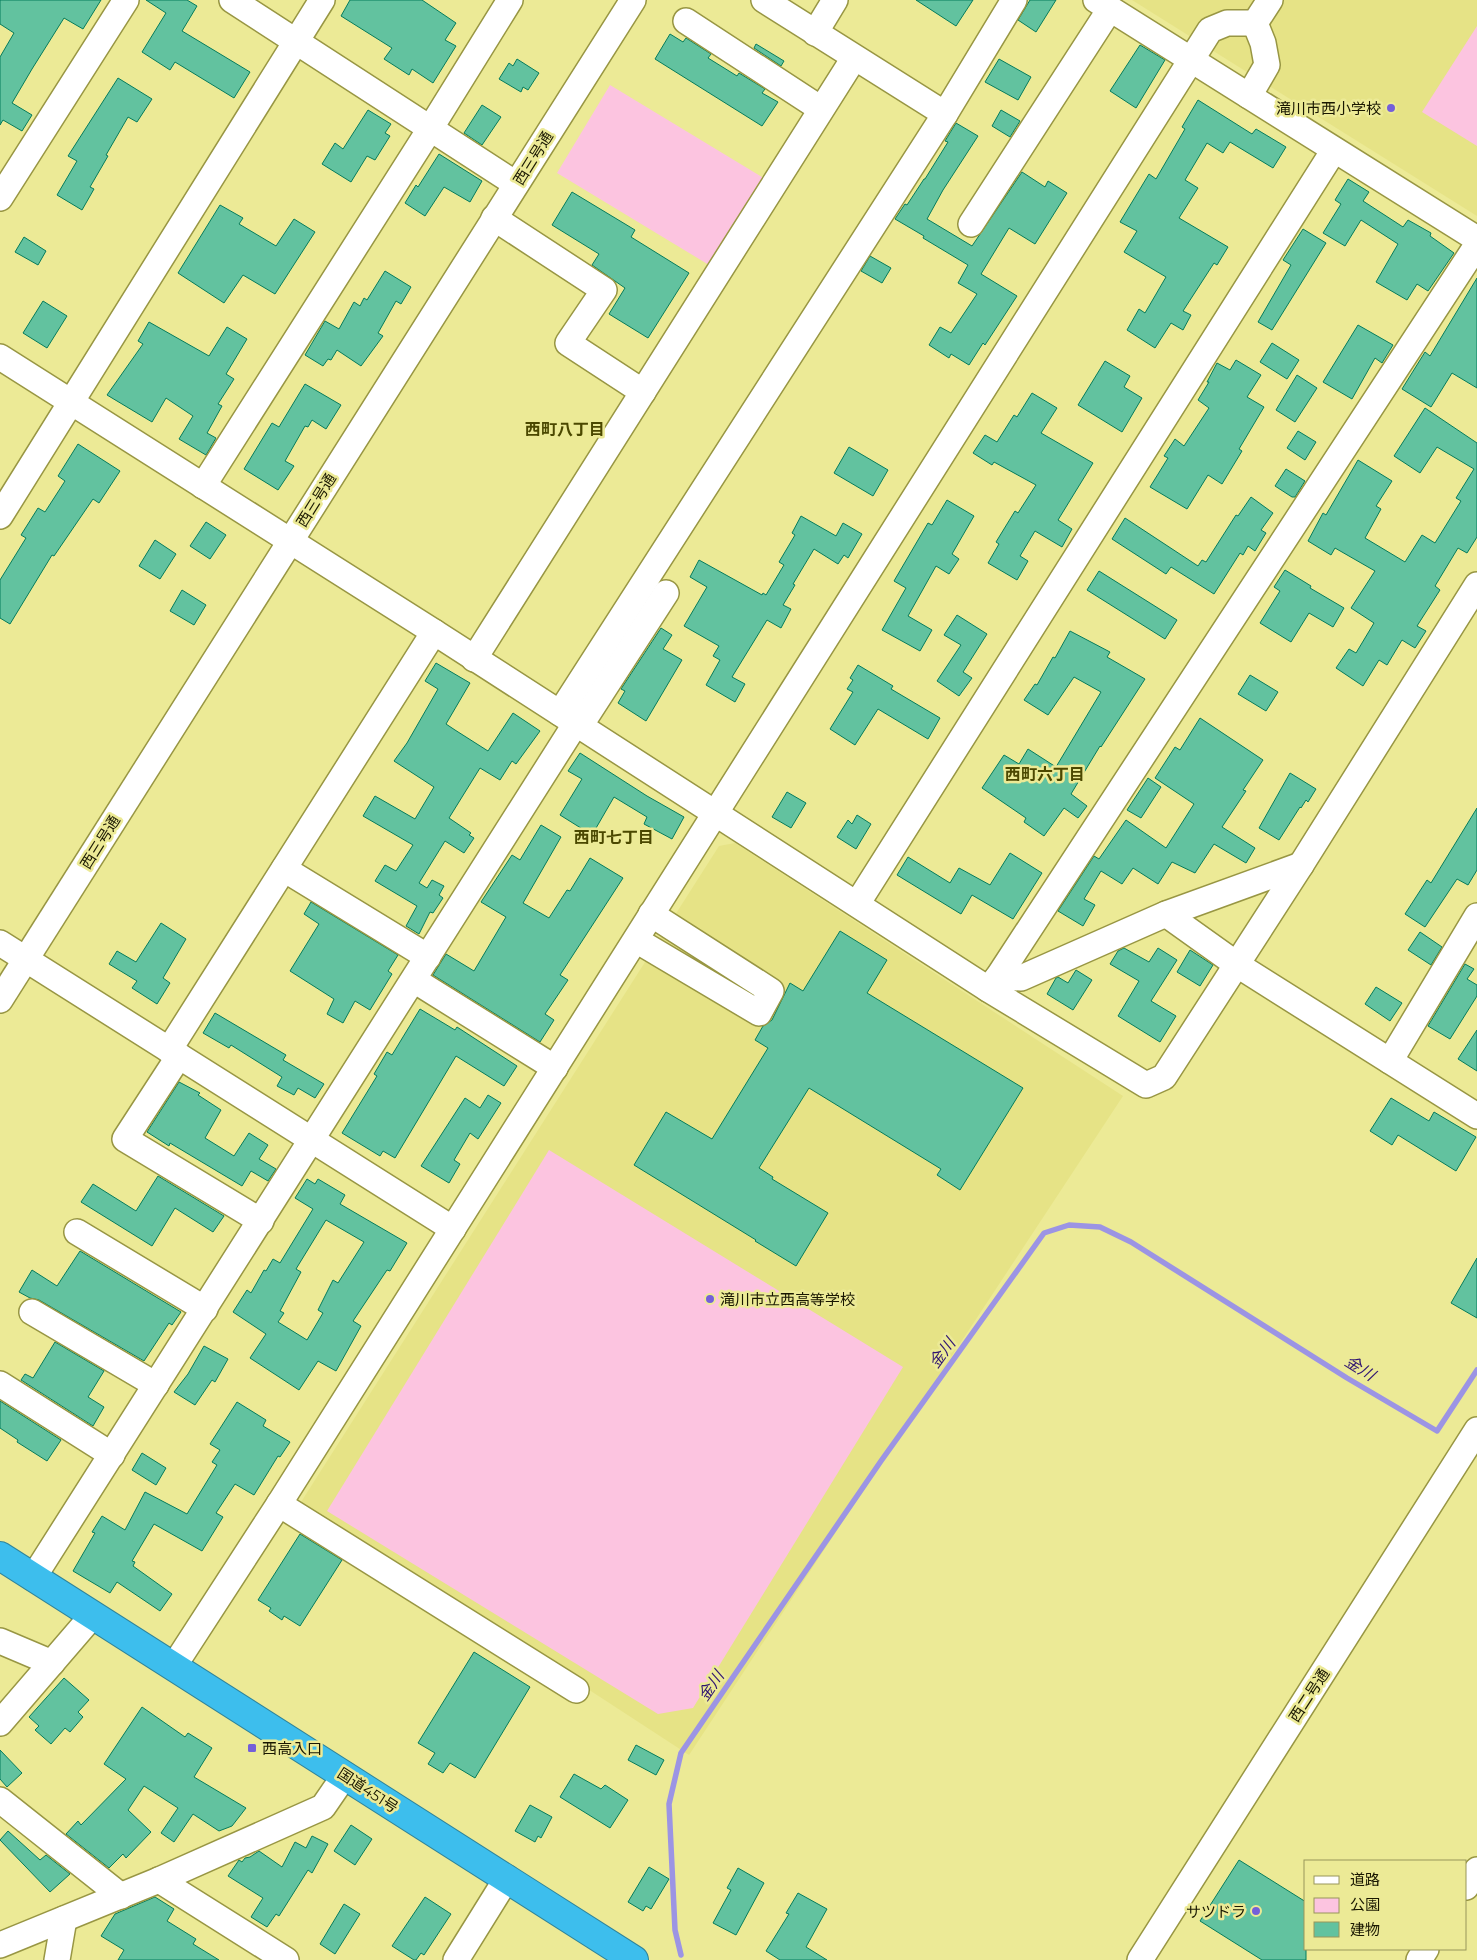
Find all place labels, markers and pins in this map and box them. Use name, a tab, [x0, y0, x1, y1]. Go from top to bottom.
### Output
place label: 滝川市西小学校	[1276, 99, 1381, 118]
marker: 滝川市西小学校	[1385, 102, 1397, 114]
place label: 滝川市立西高等学校	[720, 1290, 855, 1309]
marker: 滝川市立西高等学校	[704, 1293, 716, 1305]
place label: 西高入口	[262, 1739, 322, 1758]
marker: 西高入口	[246, 1742, 258, 1754]
place label: サツドラ	[1186, 1902, 1246, 1921]
marker: サツドラ	[1250, 1905, 1262, 1917]

